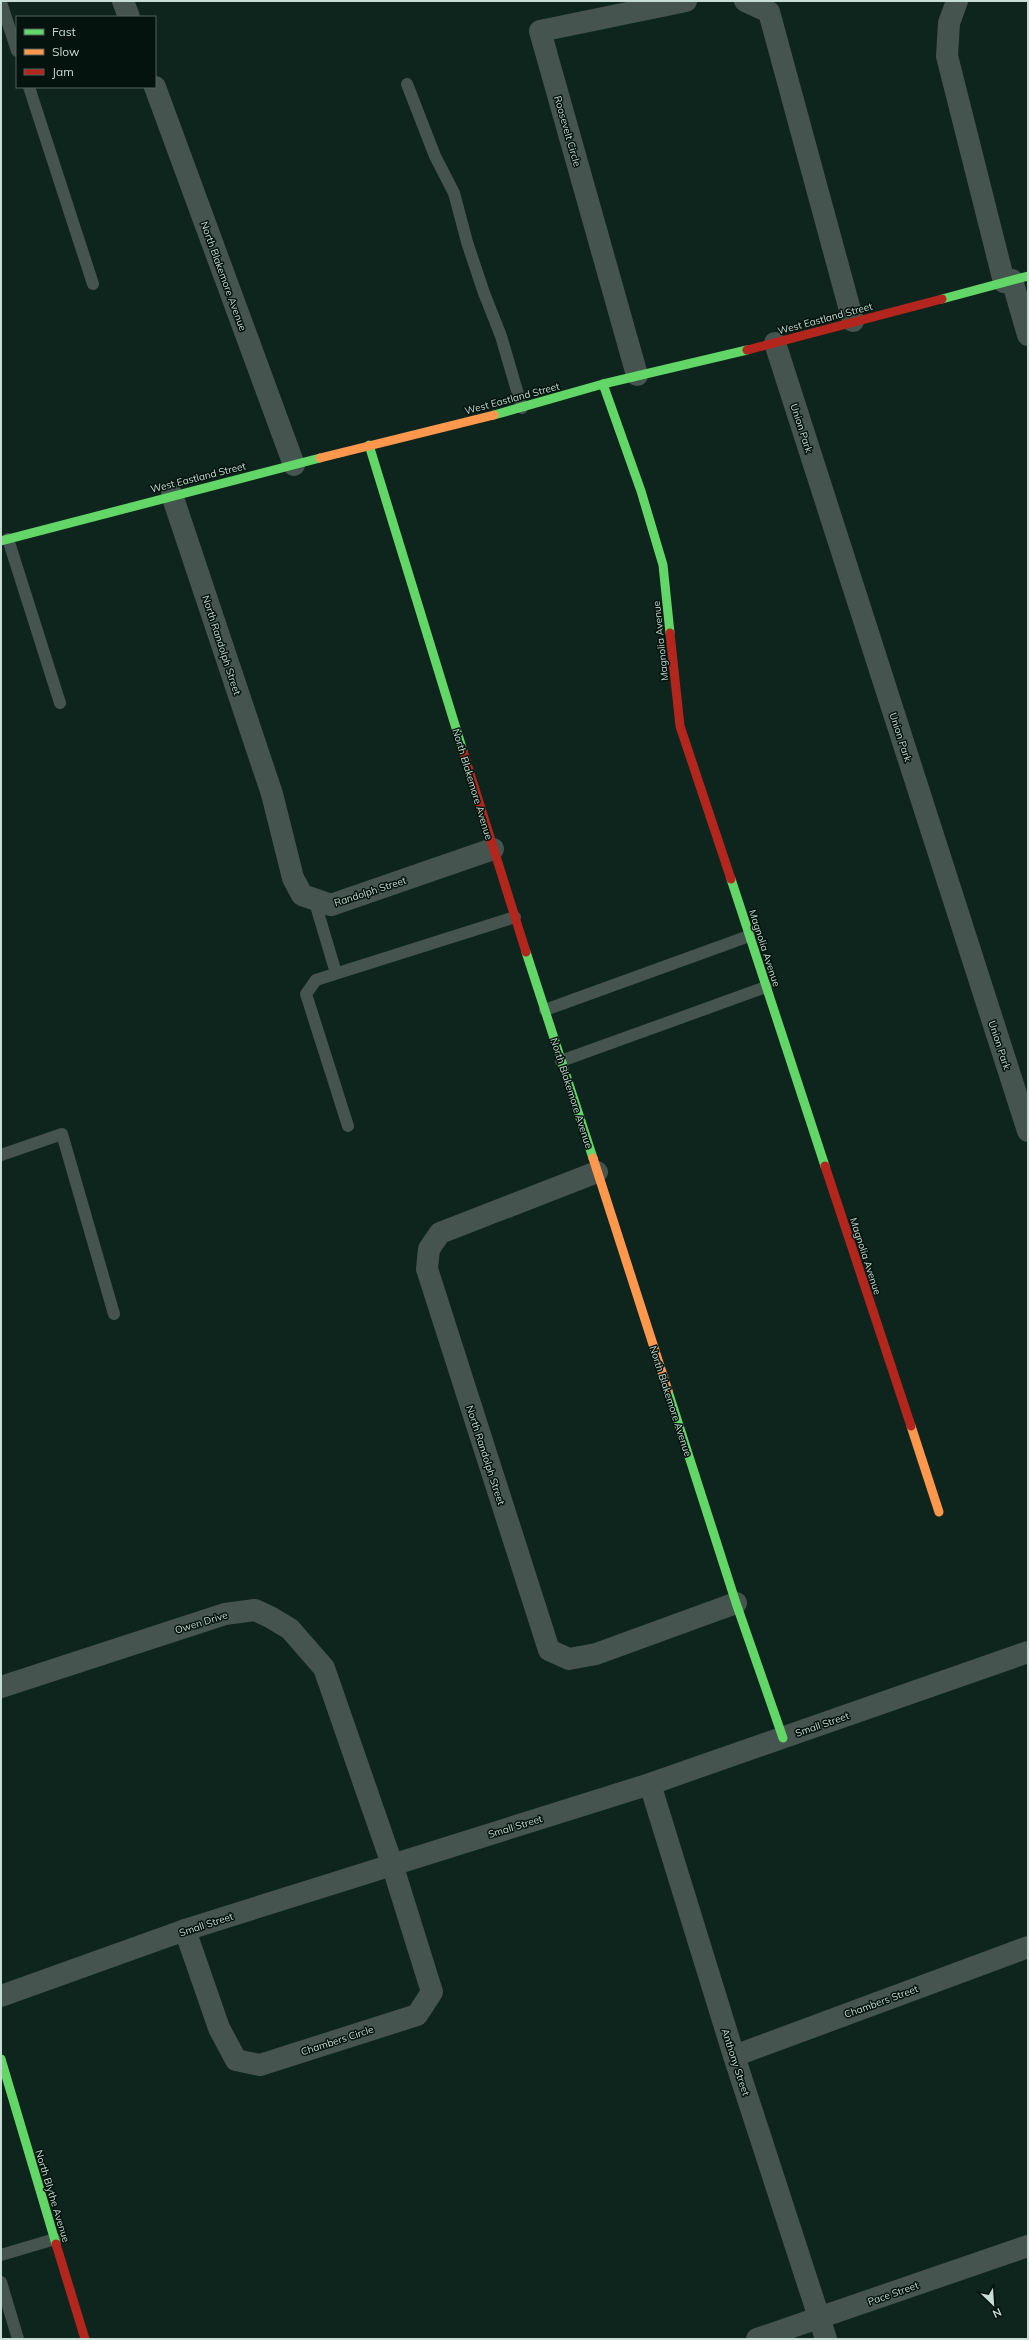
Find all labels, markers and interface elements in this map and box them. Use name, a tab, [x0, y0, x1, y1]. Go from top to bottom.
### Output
legend	[16, 16, 156, 88]
text: Fast	[52, 24, 76, 39]
text: Slow	[52, 44, 80, 59]
text: Jam	[52, 64, 74, 79]
street label: Roosevelt Circle	[551, 94, 584, 168]
street label: North Blakemore Avenue	[198, 220, 249, 333]
street label: West Eastland Street	[776, 299, 874, 337]
street label: West Eastland Street	[463, 379, 561, 417]
street label: Union Park	[787, 402, 816, 455]
street label: West Eastland Street	[149, 459, 248, 496]
street label: North Randolph Street	[199, 594, 244, 697]
street label: Magnolia Avenue	[650, 600, 671, 682]
street label: Union Park	[886, 711, 915, 764]
street label: North Blakemore Avenue	[449, 727, 496, 841]
street label: Randolph Street	[332, 874, 408, 909]
street label: Magnolia Avenue	[746, 908, 783, 988]
street label: Union Park	[985, 1019, 1014, 1072]
street label: North Blakemore Avenue	[547, 1036, 596, 1150]
street label: Magnolia Avenue	[847, 1216, 884, 1296]
street label: North Blakemore Avenue	[646, 1344, 695, 1458]
street label: North Randolph Street	[463, 1404, 508, 1507]
street label: Owen Drive	[173, 1608, 229, 1637]
street label: Small Street	[794, 1709, 851, 1740]
street label: Small Street	[486, 1812, 544, 1841]
street label: Small Street	[177, 1909, 235, 1939]
street label: Chambers Street	[842, 1982, 920, 2021]
street label: Chambers Circle	[299, 2023, 375, 2058]
street label: Anthony Street	[719, 2027, 753, 2098]
street label: North Blythe Avenue	[32, 2148, 73, 2244]
street label: Pace Street	[866, 2279, 921, 2308]
north arrow	[973, 2284, 1013, 2324]
text: N	[991, 2305, 1004, 2321]

